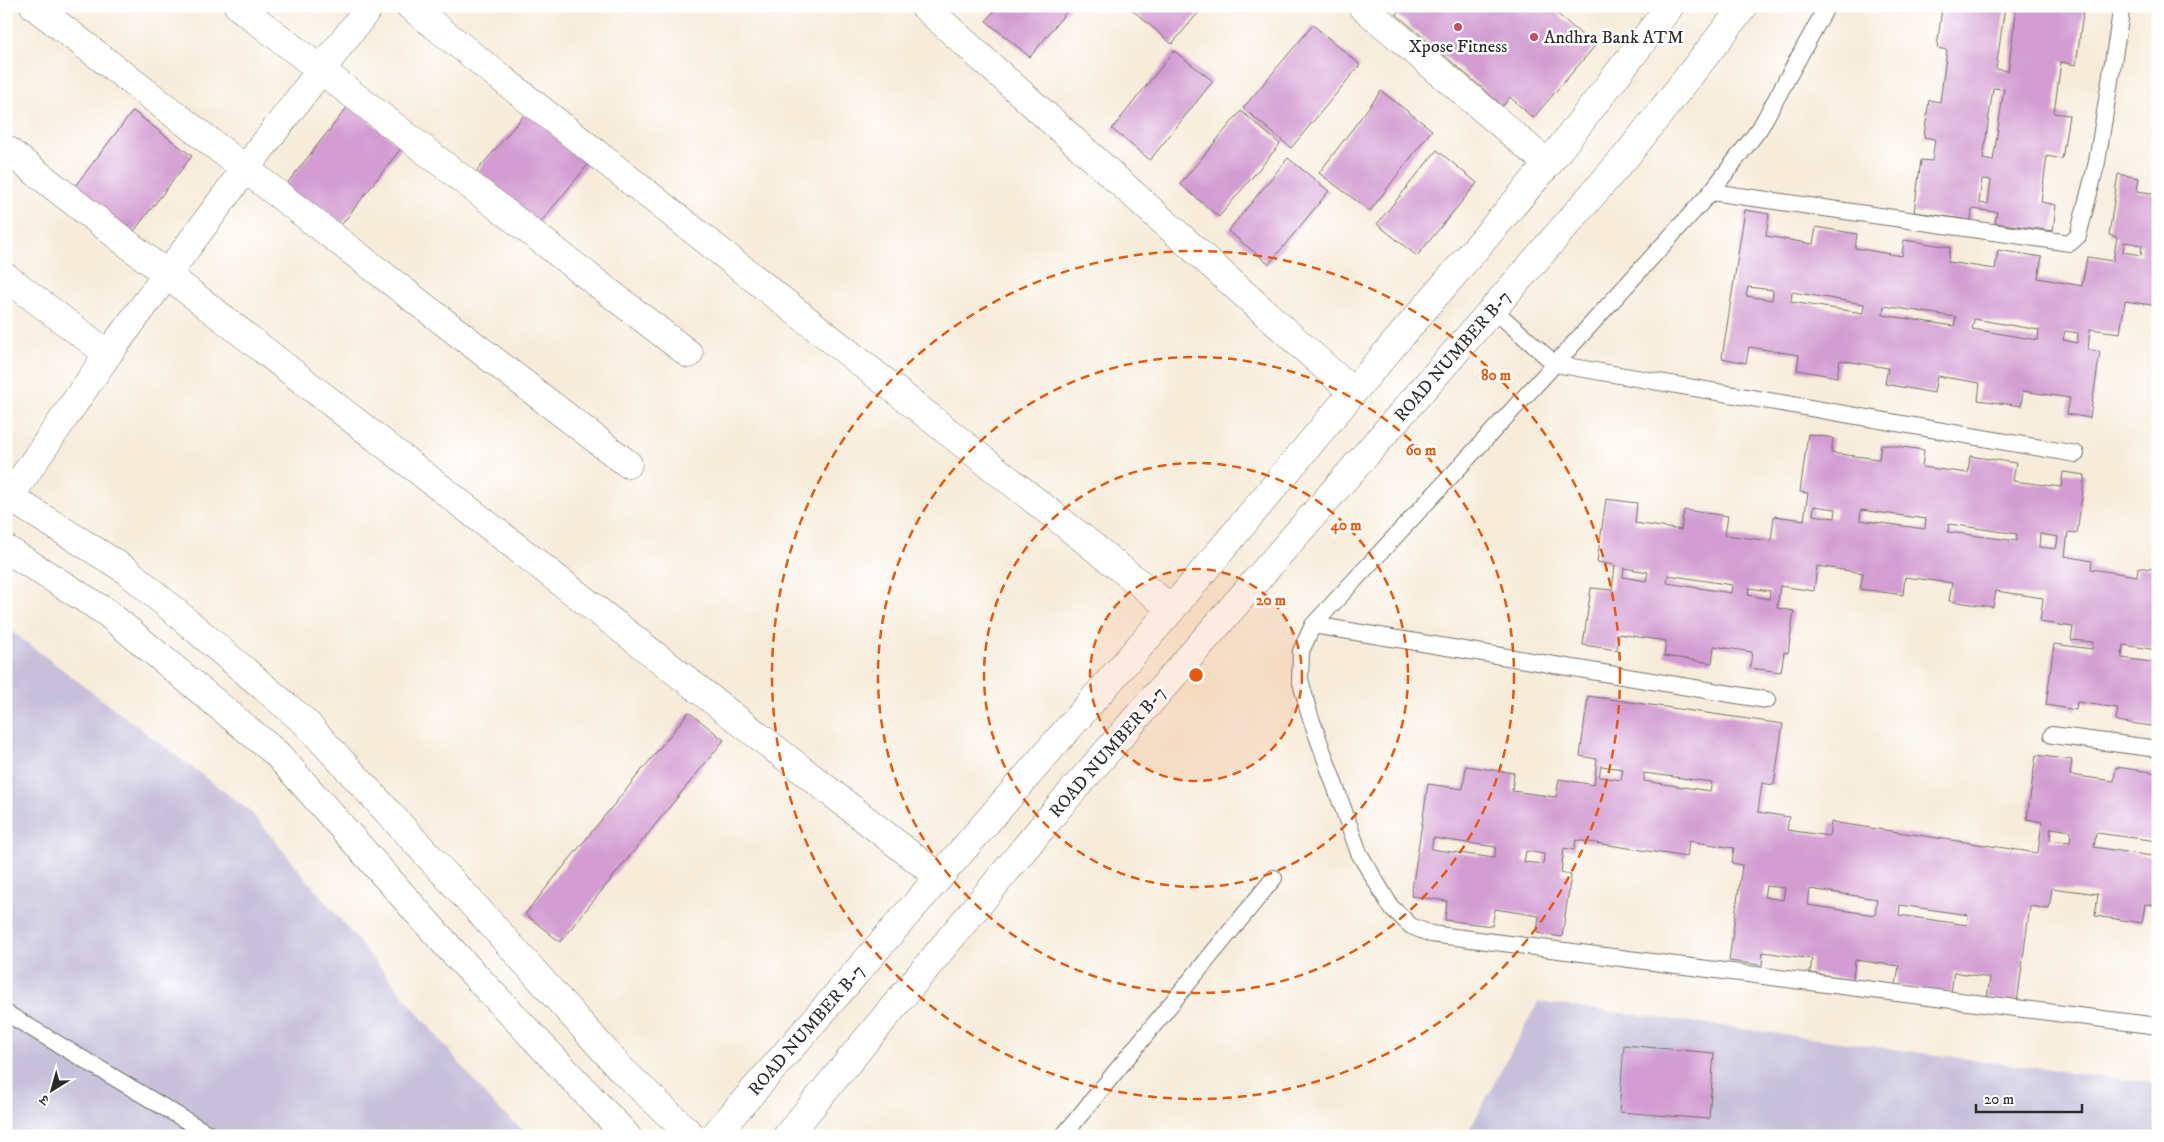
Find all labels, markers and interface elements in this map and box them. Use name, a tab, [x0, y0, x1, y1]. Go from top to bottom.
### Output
marker: Xpose Fitness	[1452, 21, 1464, 33]
place label: Andhra Bank ATM	[1544, 27, 1684, 49]
marker: Andhra Bank ATM	[1528, 31, 1540, 43]
place label: Xpose Fitness	[1409, 36, 1507, 58]
street label: ROAD NUMBER B-7	[1390, 287, 1516, 427]
text: 80 m	[1481, 366, 1512, 385]
text: 60 m	[1406, 441, 1437, 460]
text: 40 m	[1329, 516, 1362, 535]
text: 20 m	[1256, 591, 1287, 610]
centre of rings	[1187, 666, 1205, 684]
street label: ROAD NUMBER B-7	[1045, 683, 1171, 823]
street label: ROAD NUMBER B-7	[744, 961, 870, 1101]
north arrow	[28, 1064, 78, 1114]
scale bar	[1976, 1082, 2083, 1114]
text: उ	[36, 1090, 54, 1110]
text: 20 m	[1984, 1090, 2014, 1109]

